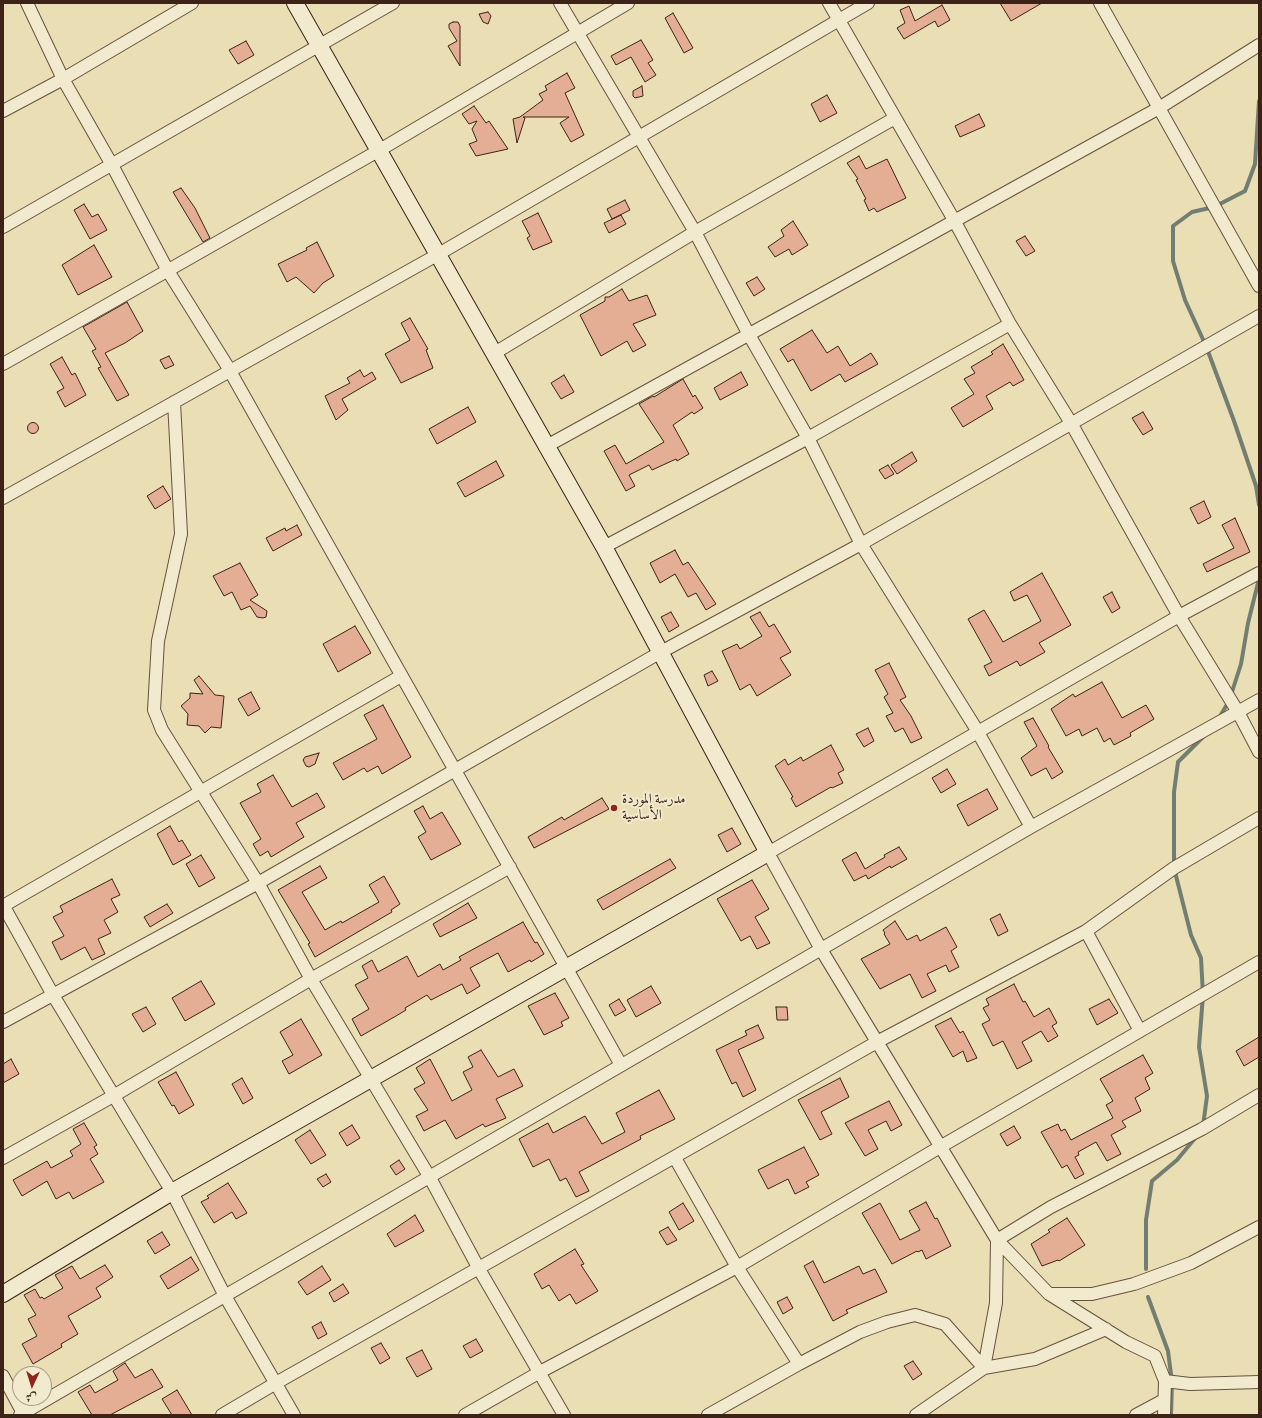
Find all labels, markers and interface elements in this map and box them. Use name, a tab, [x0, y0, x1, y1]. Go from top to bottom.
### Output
place label: مدرسة الموردة الأساسية	[622, 792, 686, 824]
marker: مدرسة الموردة الأساسية	[609, 803, 619, 813]
north arrow	[12, 1366, 52, 1406]
text: ش	[25, 1390, 37, 1405]

